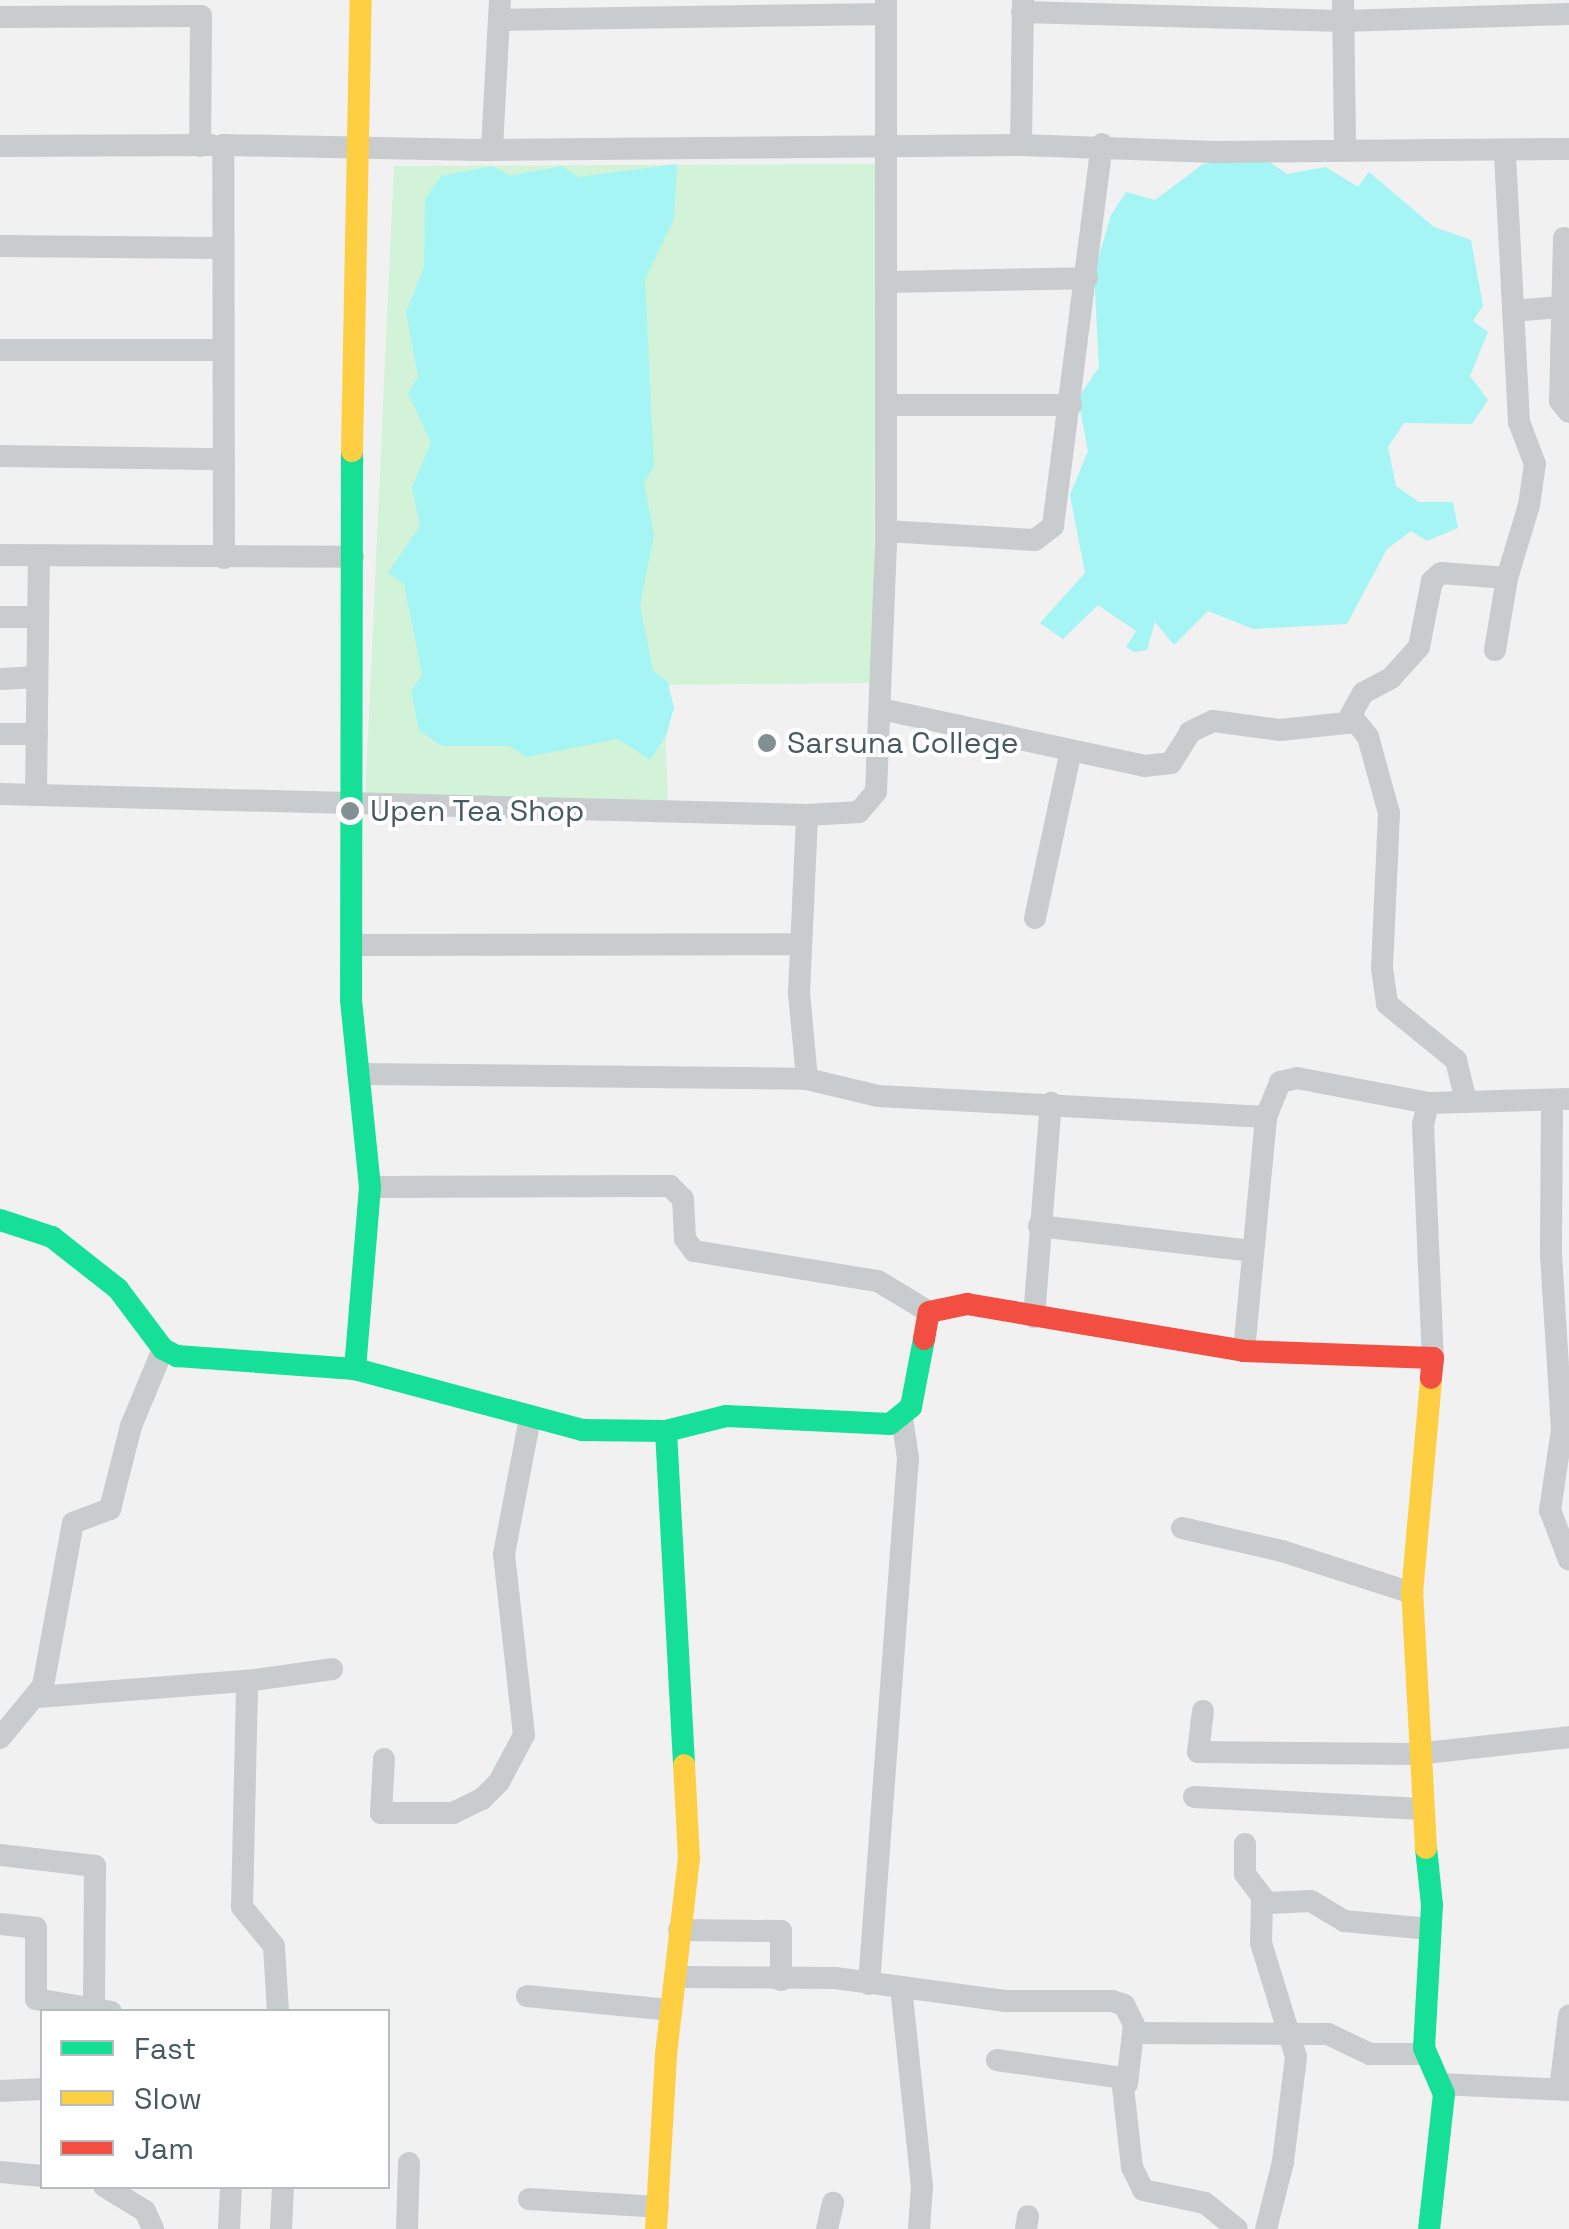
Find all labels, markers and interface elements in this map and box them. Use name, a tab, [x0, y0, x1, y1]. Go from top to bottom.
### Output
place label: Sarsuna College	[787, 725, 1018, 761]
marker: Sarsuna College	[756, 732, 778, 754]
place label: Upen Tea Shop	[370, 793, 585, 829]
marker: Upen Tea Shop	[339, 800, 361, 822]
legend	[40, 2009, 390, 2189]
text: Fast	[134, 2029, 196, 2068]
text: Slow	[134, 2079, 202, 2118]
text: Jam	[134, 2129, 194, 2168]

